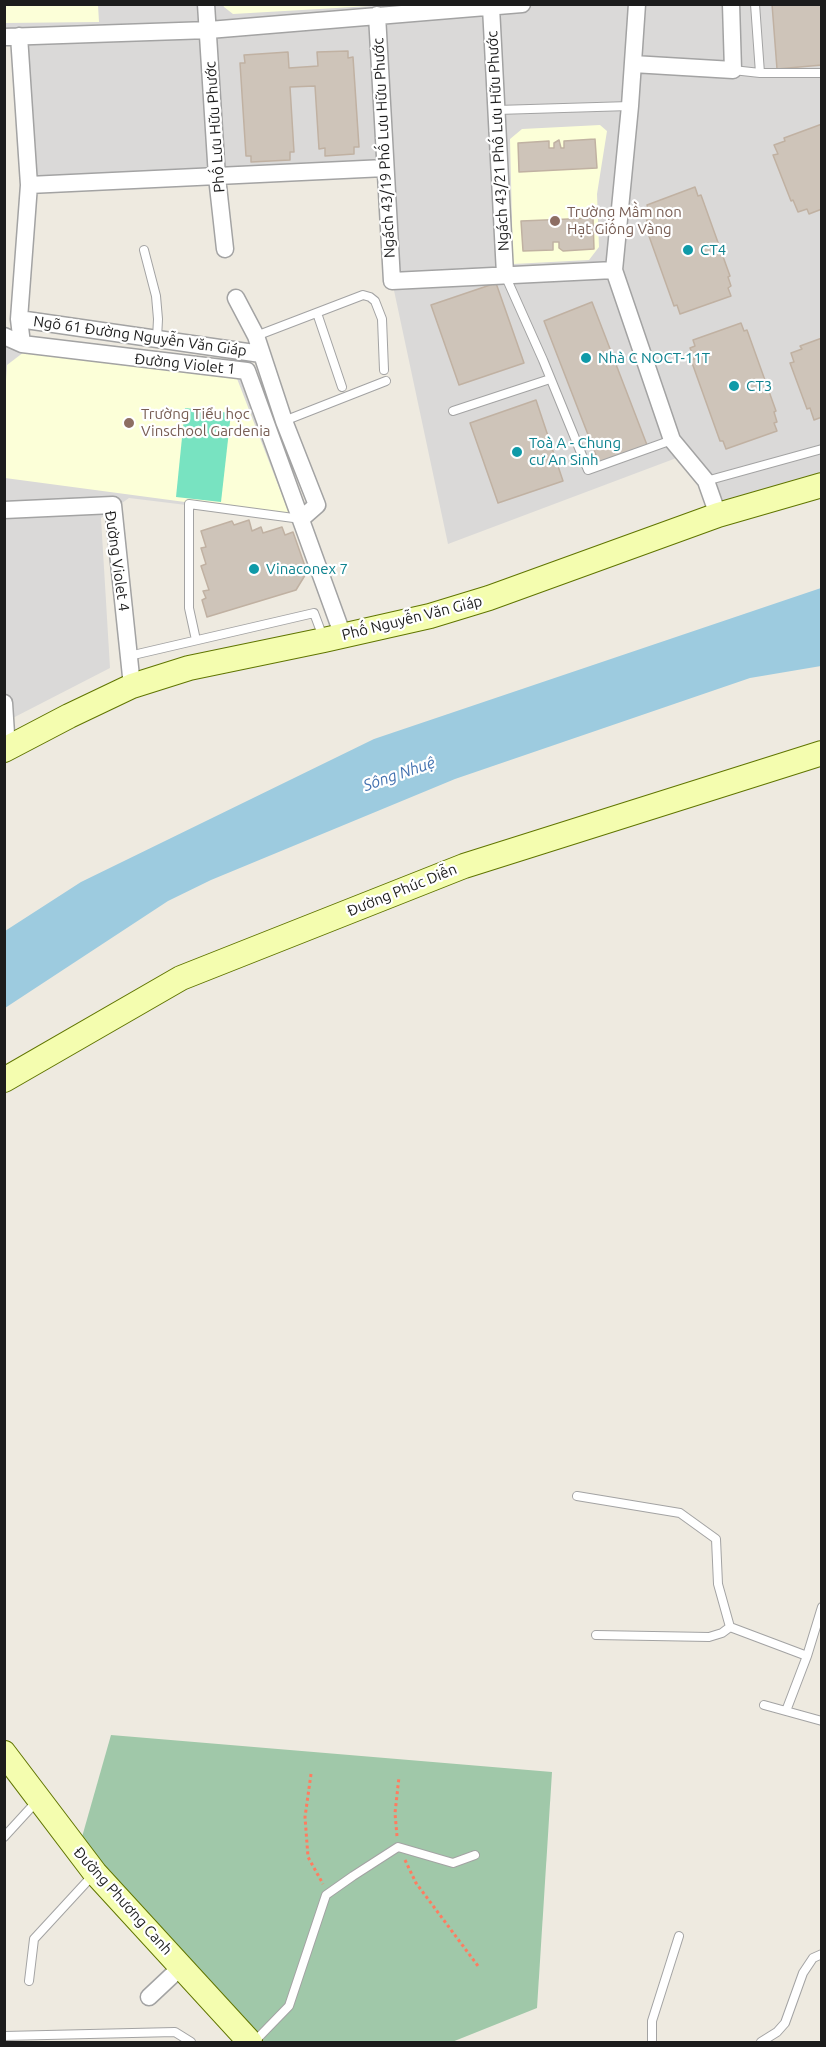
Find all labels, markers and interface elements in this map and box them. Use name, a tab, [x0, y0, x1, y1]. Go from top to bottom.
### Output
street label: Ngách 43/21 Phố Lưu Hữu Phước	[483, 30, 513, 252]
street label: Ngách 43/19 Phố Lưu Hữu Phước	[369, 37, 399, 259]
street label: Phố Lưu Hữu Phước	[201, 61, 229, 193]
place label: Trường Mầm non Hạt Giống Vàng	[567, 203, 682, 238]
marker: Trường Mầm non Hạt Giống Vàng	[548, 214, 562, 228]
place label: CT4	[700, 241, 726, 259]
marker: CT4	[681, 243, 695, 257]
street label: Ngõ 61 Đường Nguyễn Văn Giáp	[32, 312, 248, 360]
place label: Nhà C NOCT-11T	[598, 349, 710, 367]
street label: Đường Violet 1	[134, 350, 236, 378]
marker: Nhà C NOCT-11T	[579, 351, 593, 365]
place label: CT3	[746, 377, 772, 395]
marker: CT3	[727, 379, 741, 393]
place label: Trường Tiểu học Vinschool Gardenia	[141, 405, 270, 440]
marker: Trường Tiểu học Vinschool Gardenia	[122, 416, 136, 430]
place label: Toà A - Chung cư An Sinh	[529, 434, 621, 469]
marker: Toà A - Chung cư An Sinh	[510, 445, 524, 459]
street label: Đường Violet 4	[101, 509, 133, 613]
place label: Vinaconex 7	[266, 560, 348, 578]
marker: Vinaconex 7	[247, 562, 261, 576]
street label: Phố Nguyễn Văn Giáp	[340, 592, 484, 644]
water label: Sông Nhuệ	[361, 753, 437, 795]
street label: Đường Phúc Diễn	[345, 860, 459, 920]
street label: Đường Phương Canh	[70, 1843, 176, 1959]

